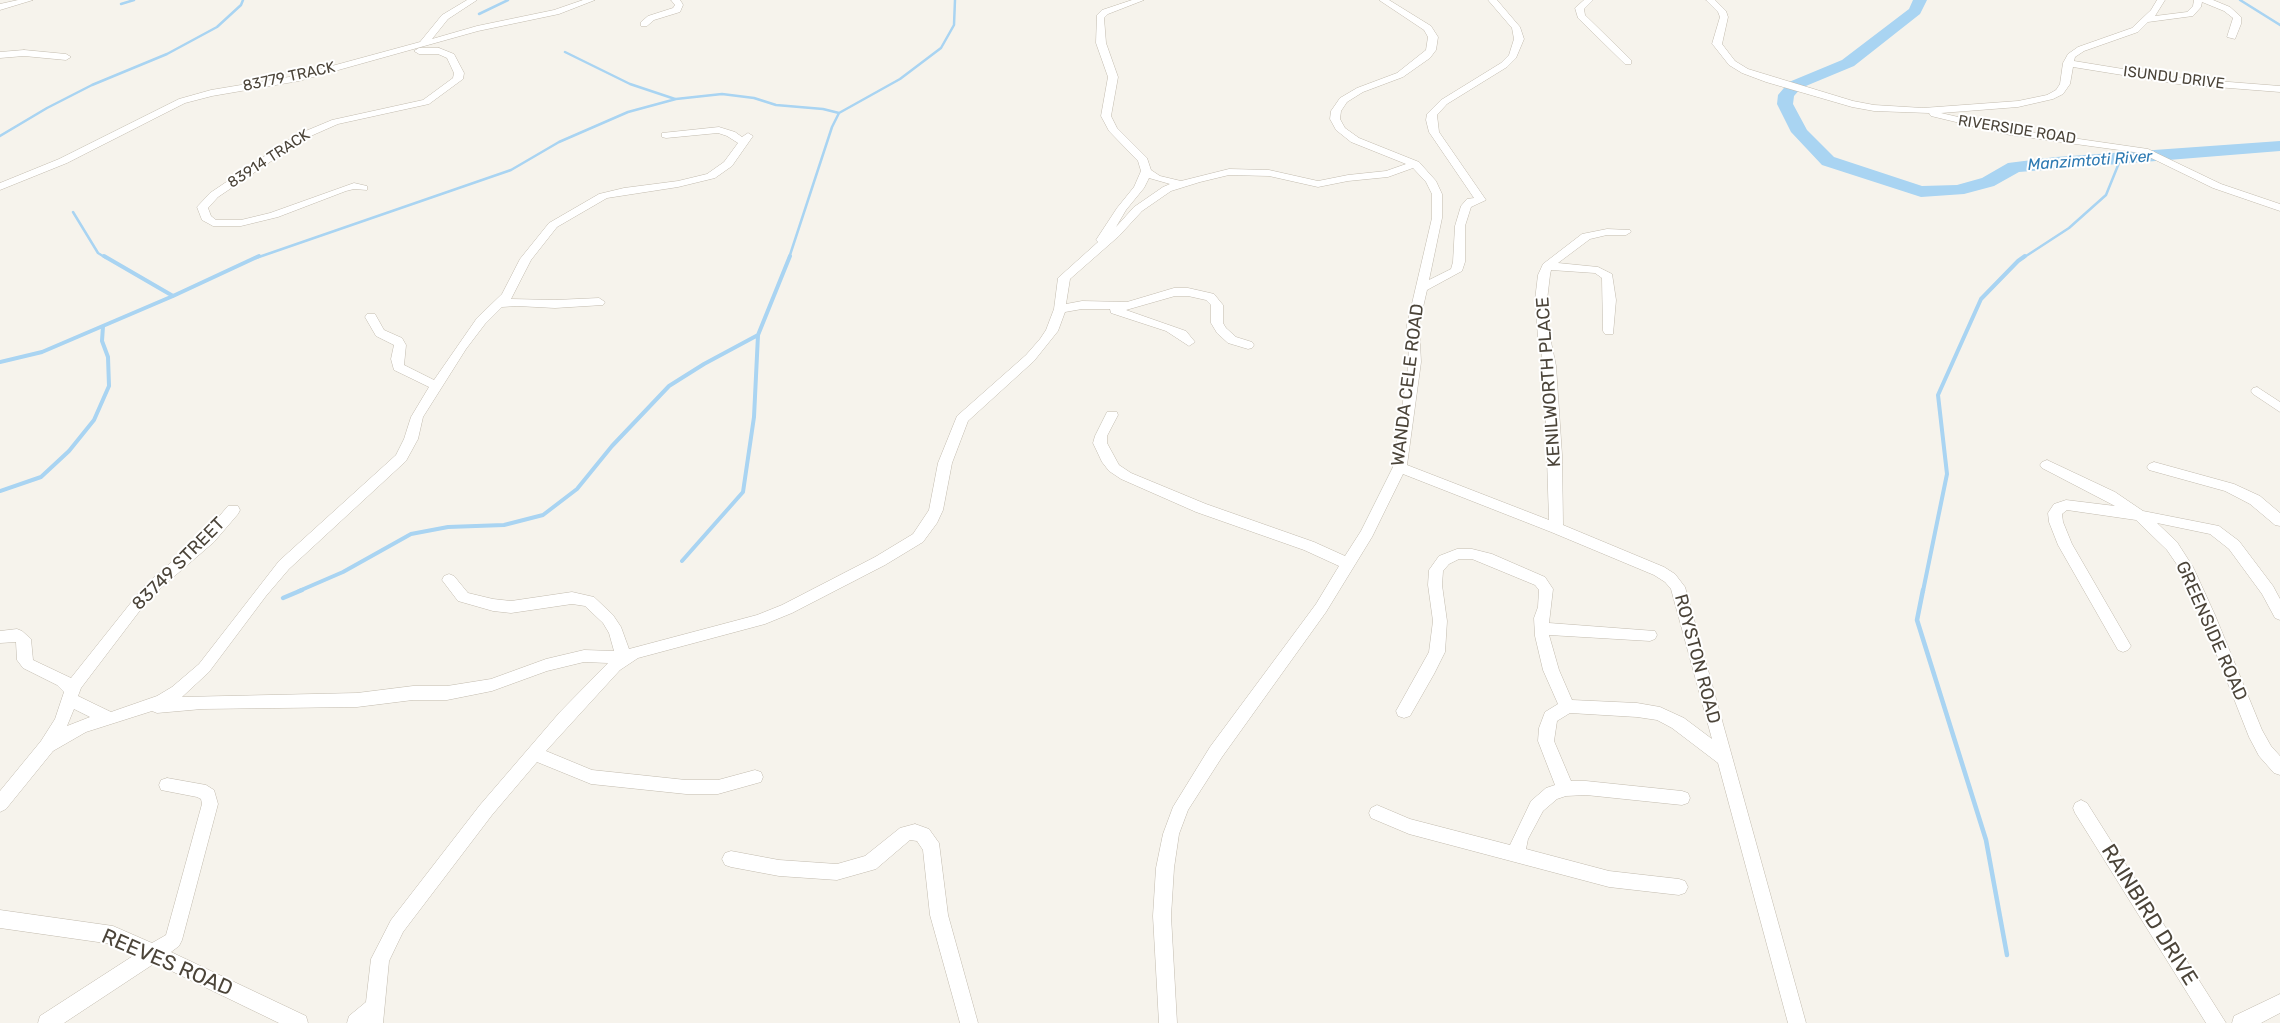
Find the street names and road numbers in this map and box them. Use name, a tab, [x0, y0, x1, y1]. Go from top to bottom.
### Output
street label: 83779 TRACK	[241, 58, 337, 96]
street label: ISUNDU DRIVE	[2122, 63, 2226, 93]
street label: RIVERSIDE ROAD	[1957, 112, 2077, 148]
street label: 83914 TRACK	[225, 126, 313, 192]
street label: KENILWORTH PLACE	[1532, 296, 1566, 468]
street label: WANDA CELE ROAD	[1387, 302, 1429, 468]
street label: 83749 STREET	[128, 513, 230, 615]
street label: GREENSIDE ROAD	[2171, 558, 2251, 704]
street label: ROYSTON ROAD	[1669, 592, 1725, 726]
street label: RAINBIRD DRIVE	[2095, 840, 2203, 990]
street label: REEVES ROAD	[98, 924, 236, 1002]

